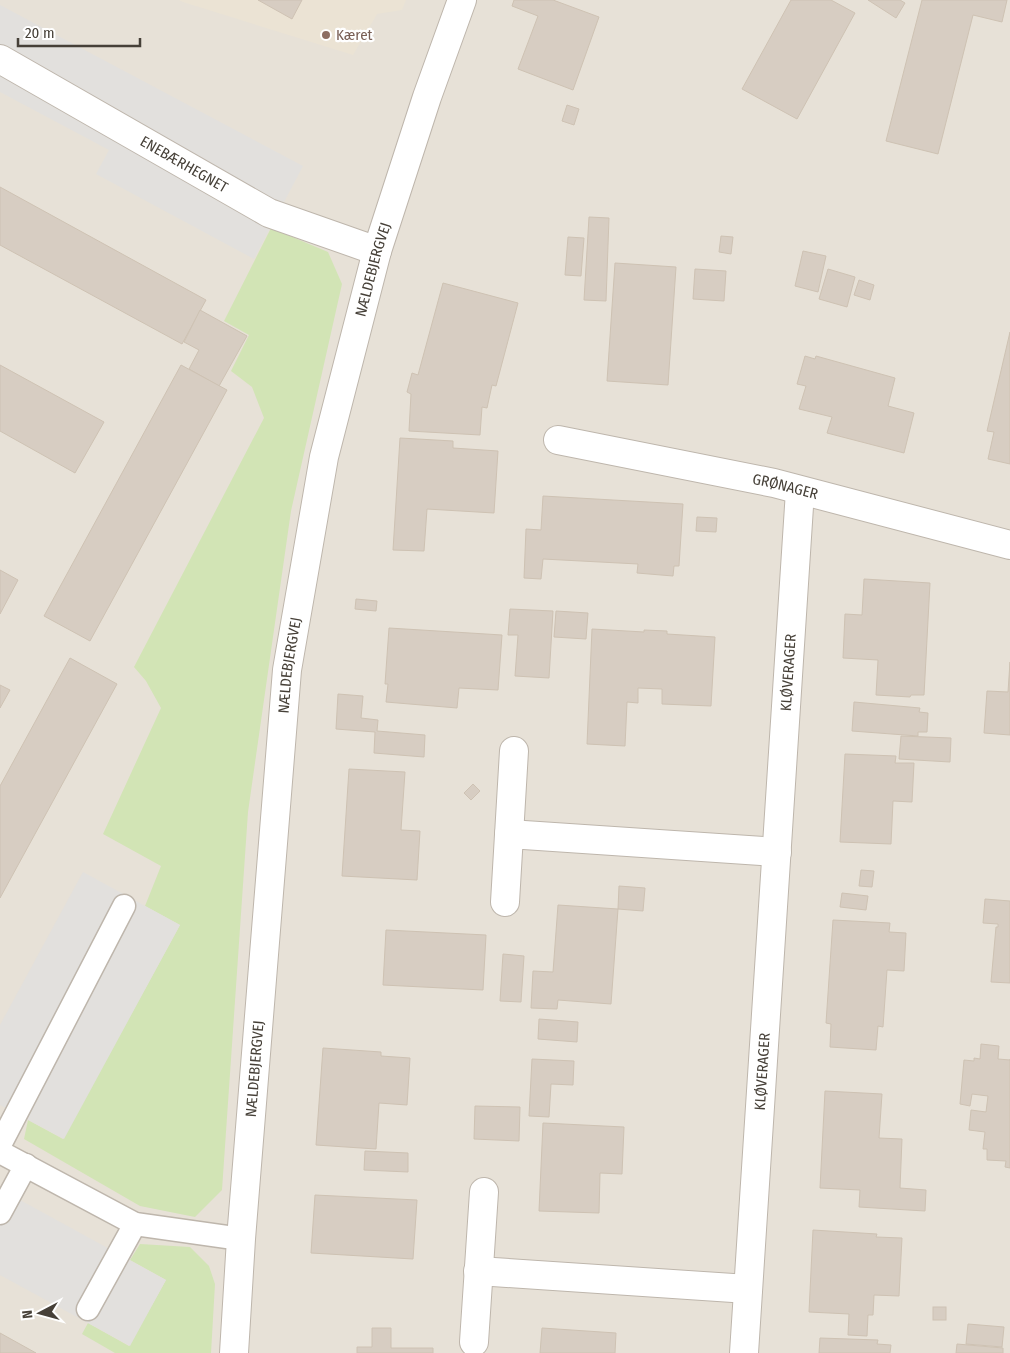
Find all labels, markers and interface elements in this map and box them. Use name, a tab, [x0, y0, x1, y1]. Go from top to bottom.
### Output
scale bar	[18, 15, 140, 47]
text: 20 m	[25, 24, 55, 42]
place label: Kæret	[336, 26, 373, 44]
marker: Kæret	[320, 29, 332, 41]
street label: ENEBÆRHEGNET	[137, 132, 231, 197]
street label: NÆLDEBJERGVEJ	[351, 220, 395, 319]
street label: GRØNAGER	[751, 470, 820, 503]
street label: NÆLDEBJERGVEJ	[275, 616, 305, 714]
street label: KLØVERAGER	[777, 633, 800, 712]
street label: NÆLDEBJERGVEJ	[242, 1020, 268, 1118]
street label: KLØVERAGER	[751, 1032, 774, 1111]
north arrow	[15, 1288, 65, 1338]
text: N	[19, 1309, 36, 1319]

